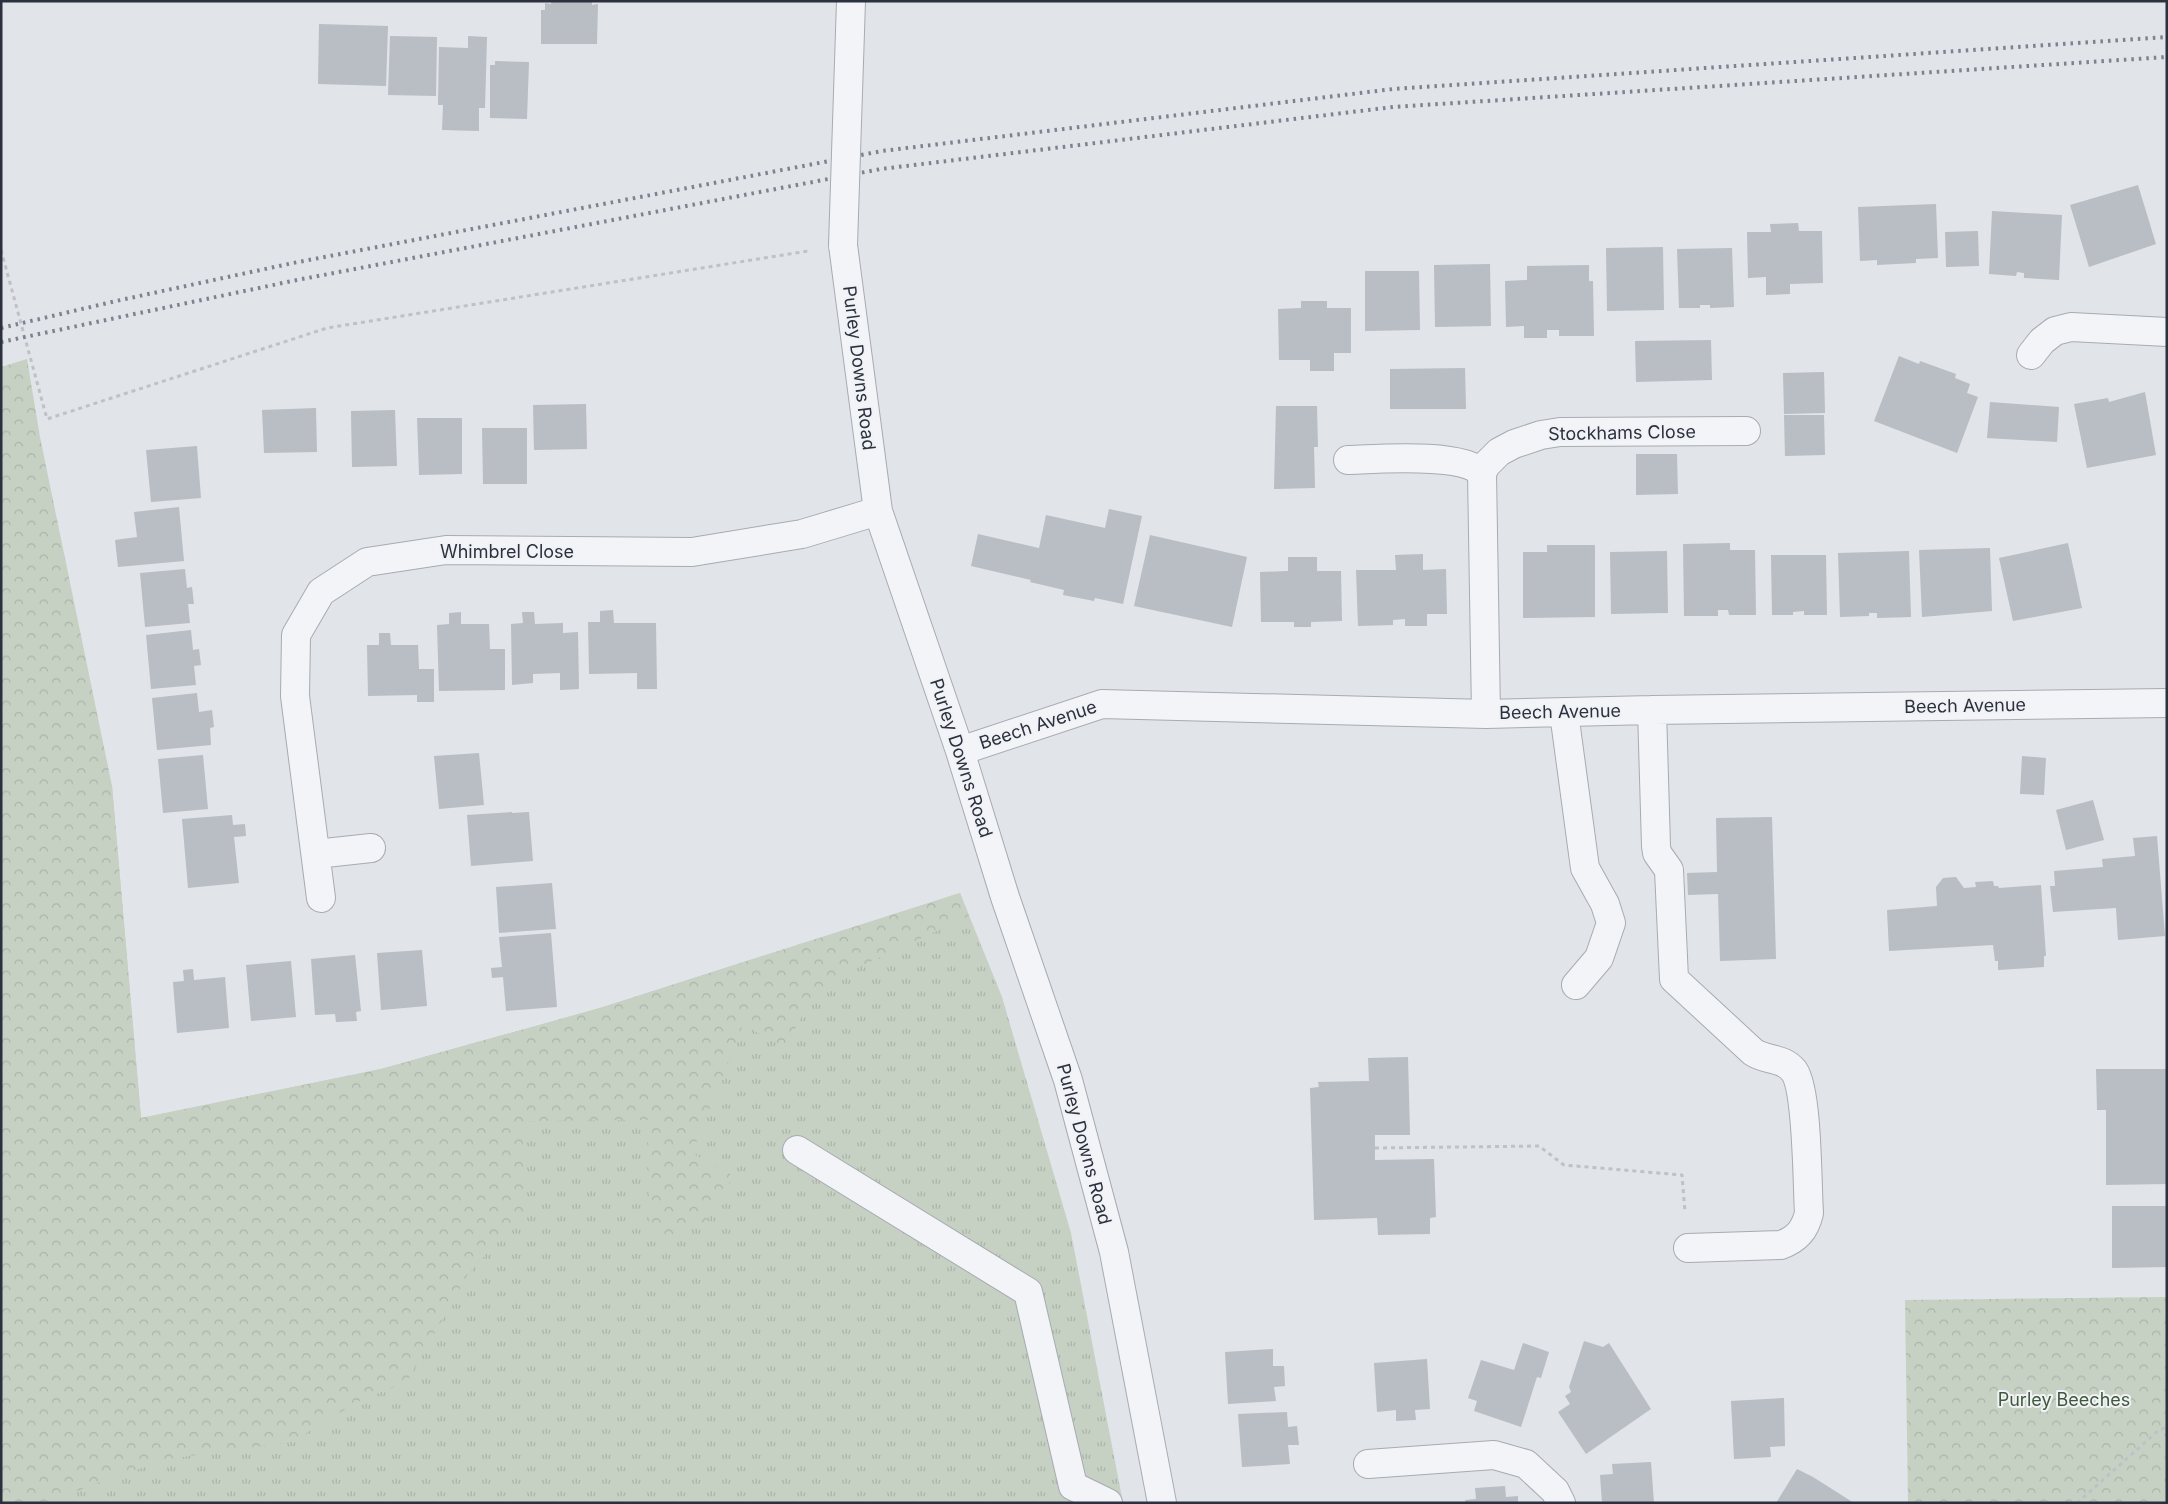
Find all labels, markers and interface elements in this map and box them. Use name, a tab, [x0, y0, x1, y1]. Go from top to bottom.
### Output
street label: Purley Downs Road	[839, 284, 880, 451]
street label: Stockhams Close	[1548, 421, 1696, 444]
street label: Whimbrel Close	[440, 541, 574, 562]
street label: Purley Downs Road	[926, 676, 997, 840]
street label: Beech Avenue	[1904, 694, 2026, 717]
street label: Beech Avenue	[977, 696, 1099, 753]
street label: Beech Avenue	[1499, 700, 1621, 723]
street label: Purley Downs Road	[1053, 1061, 1116, 1227]
park label: Purley Beeches	[1998, 1389, 2130, 1410]

